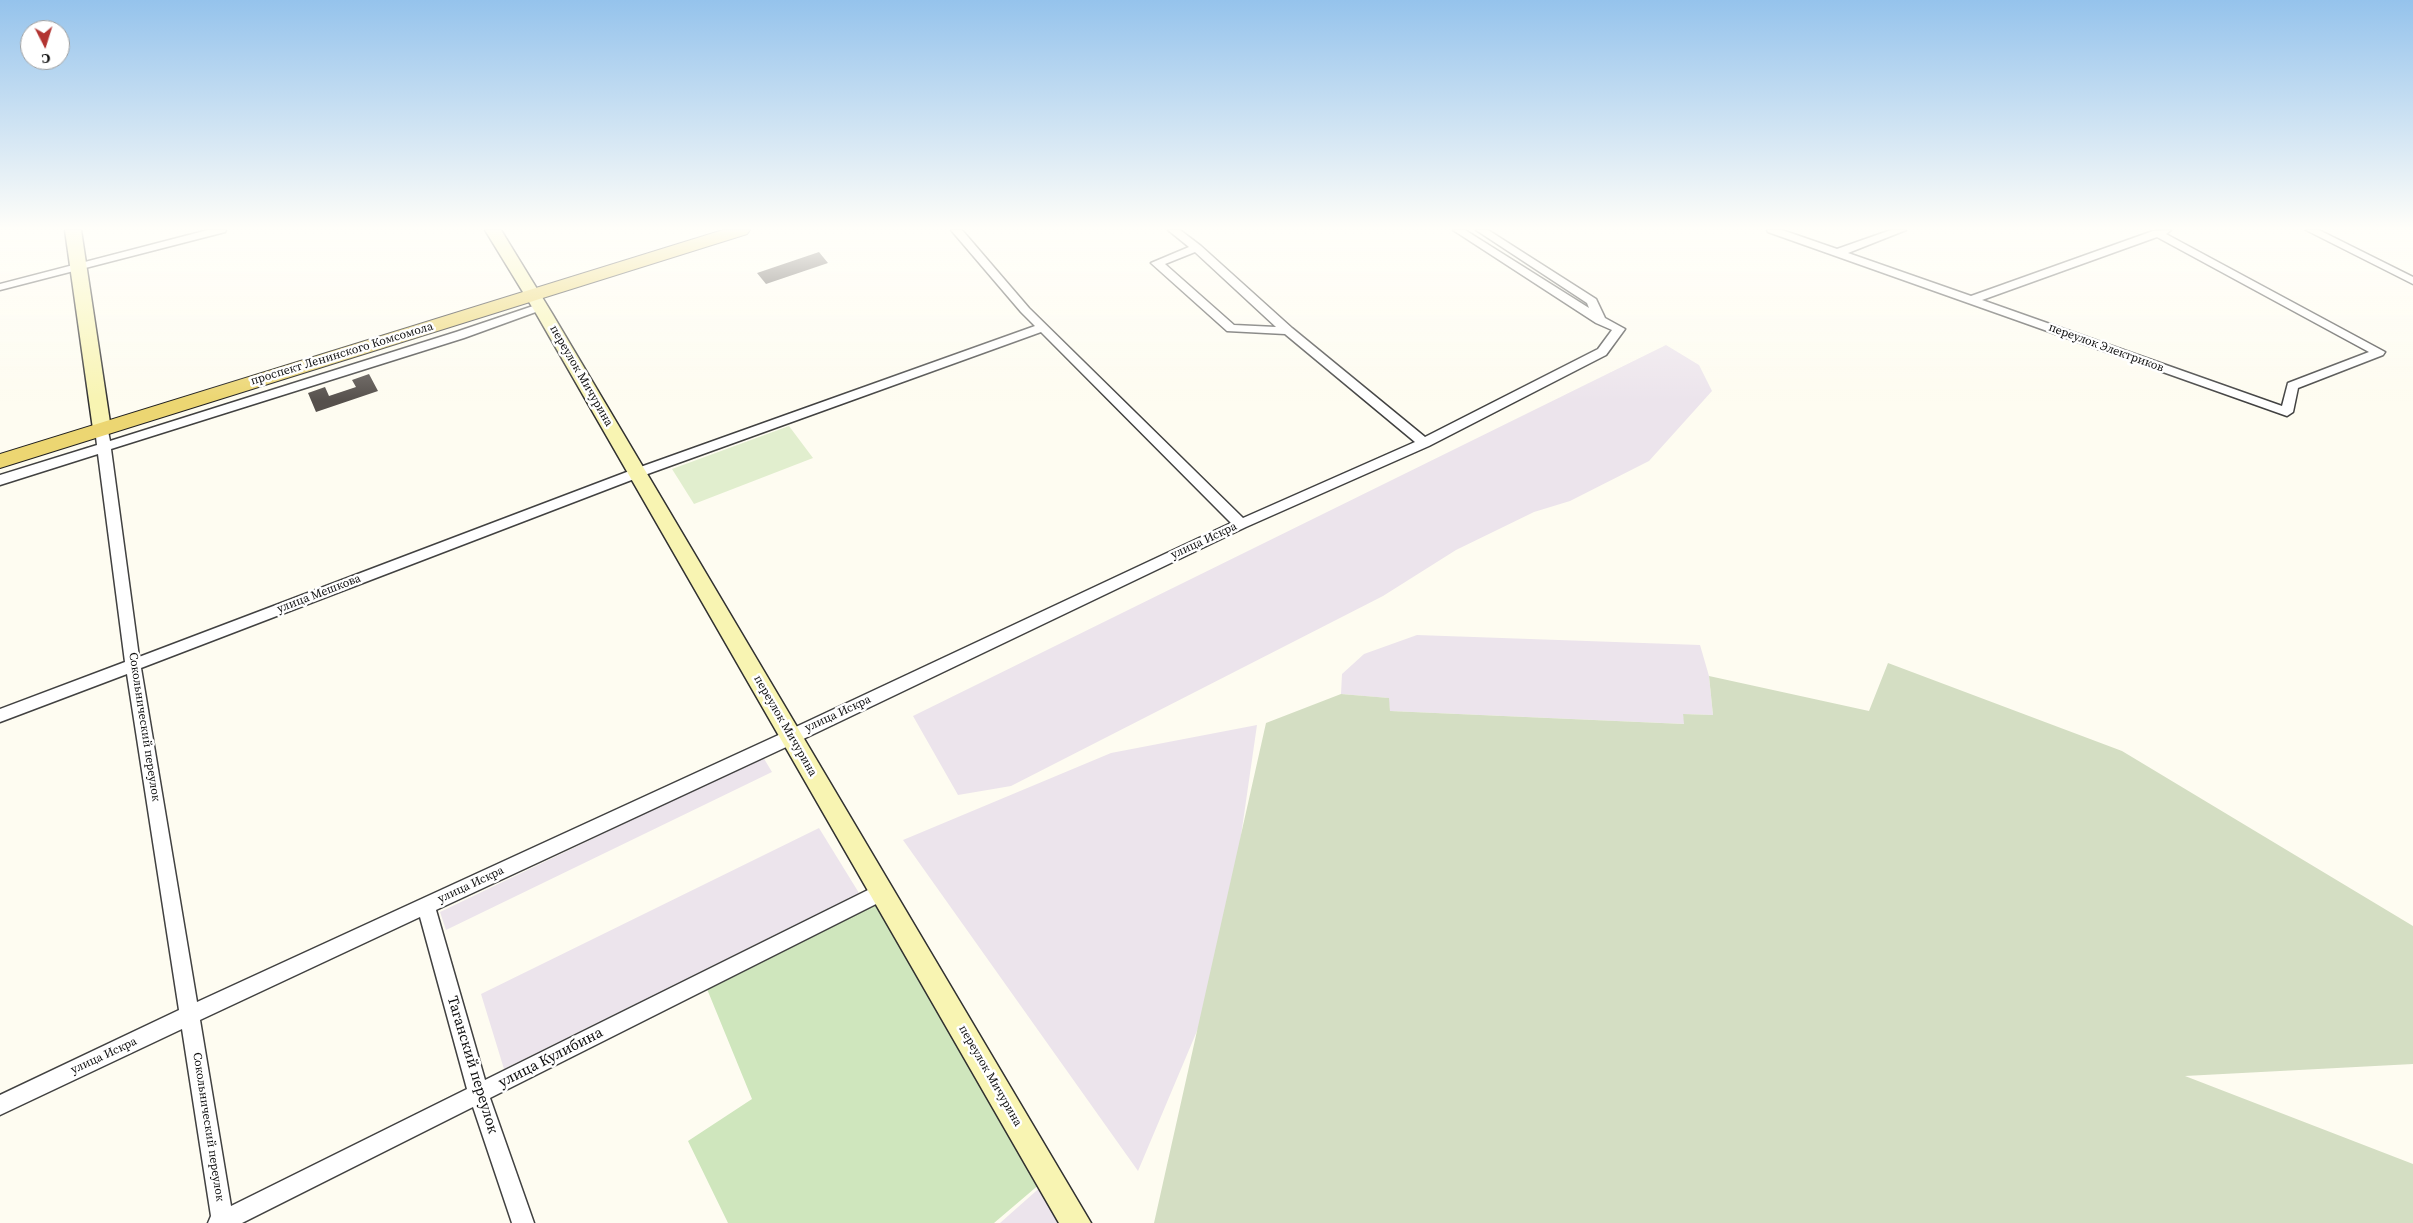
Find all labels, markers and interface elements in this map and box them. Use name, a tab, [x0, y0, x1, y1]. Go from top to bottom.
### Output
north arrow	[20, 20, 70, 70]
text: С	[41, 49, 51, 69]
street label: проспект Ленинского Комсомола	[249, 319, 435, 389]
street label: переулок Электриков	[2046, 320, 2166, 376]
street label: переулок Мичурина	[546, 323, 616, 429]
street label: улица Искра	[1169, 519, 1239, 563]
street label: улица Мешкова	[275, 571, 363, 617]
street label: Сокольнический переулок	[125, 652, 163, 802]
street label: переулок Мичурина	[750, 673, 820, 779]
street label: улица Искра	[803, 692, 873, 736]
street label: улица Искра	[436, 863, 506, 907]
street label: Таганский переулок	[442, 994, 502, 1136]
street label: переулок Мичурина	[955, 1023, 1025, 1129]
street label: улица Кулибина	[496, 1024, 606, 1092]
street label: улица Искра	[69, 1034, 139, 1078]
street label: Сокольнический переулок	[189, 1052, 227, 1202]

